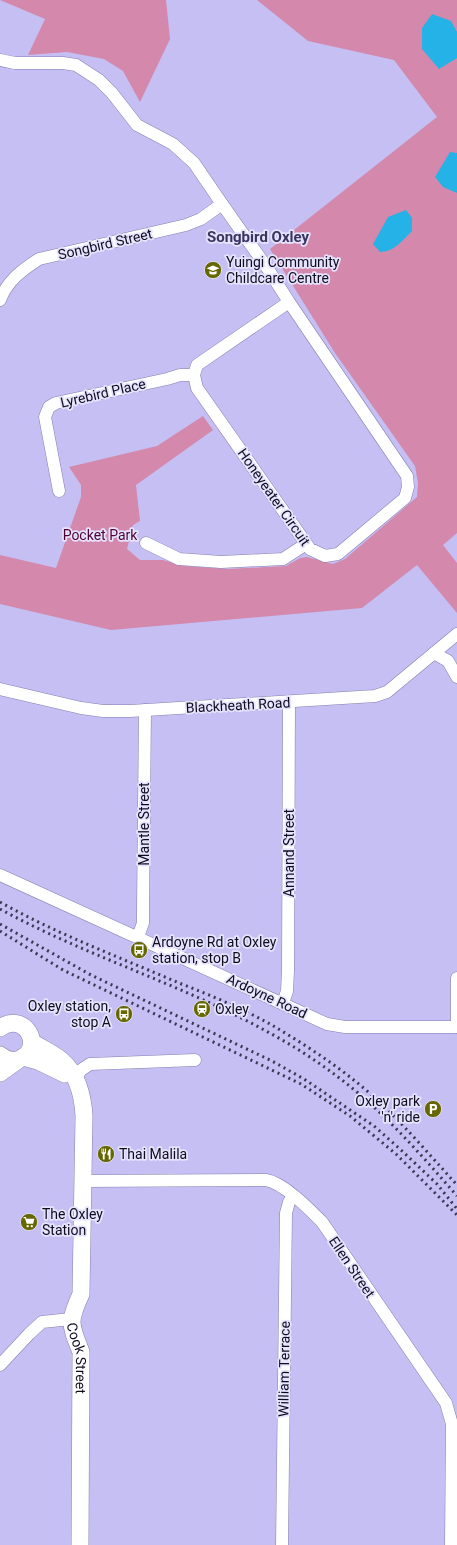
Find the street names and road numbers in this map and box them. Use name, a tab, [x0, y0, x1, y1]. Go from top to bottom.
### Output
street label: Songbird Street	[56, 225, 154, 263]
street label: Lyrebird Place	[59, 375, 147, 411]
street label: Honeyeater Circuit	[234, 445, 314, 549]
street label: Blackheath Road	[185, 694, 291, 716]
street label: Mantle Street	[136, 782, 152, 866]
street label: Annand Street	[281, 808, 297, 897]
street label: Ardoyne Road	[224, 970, 310, 1022]
street label: Ellen Street	[326, 1233, 379, 1301]
street label: Cook Street	[64, 1321, 89, 1394]
street label: William Terrace	[275, 1321, 293, 1417]

